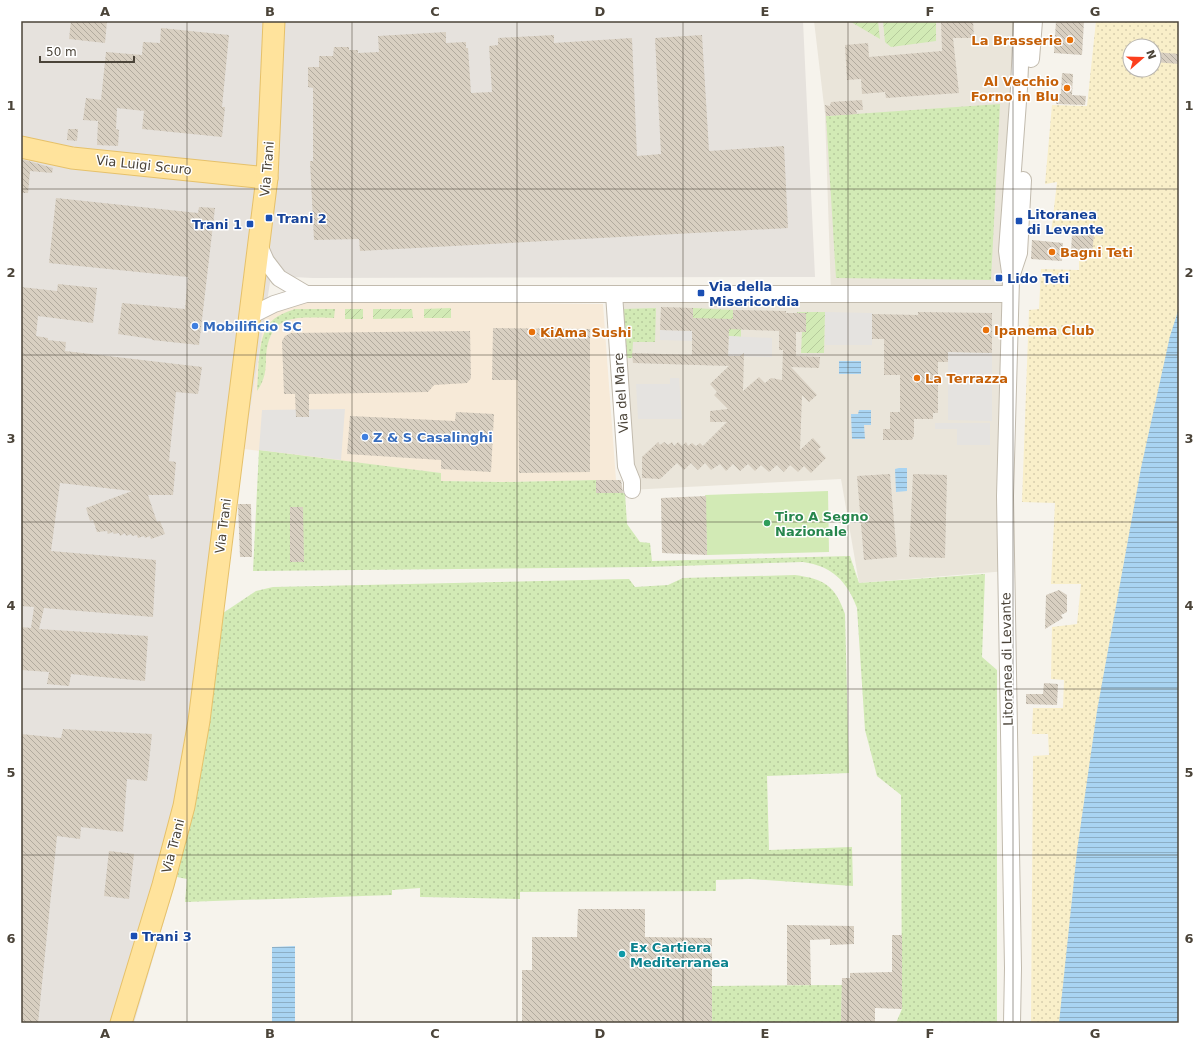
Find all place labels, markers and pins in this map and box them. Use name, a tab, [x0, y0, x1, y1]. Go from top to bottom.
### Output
place label: La Brasserie	[971, 33, 1062, 48]
marker: La Brasserie	[1065, 35, 1075, 45]
place label: Al Vecchio Forno in Blu	[971, 74, 1059, 104]
marker: Al Vecchio Forno in Blu	[1062, 83, 1072, 93]
place label: Litoranea di Levante	[1027, 207, 1104, 237]
place label: Trani 2	[277, 211, 327, 226]
marker: Trani 2	[264, 213, 274, 223]
marker: Litoranea di Levante	[1014, 216, 1024, 226]
place label: Trani 1	[192, 217, 242, 232]
marker: Trani 1	[245, 219, 255, 229]
place label: Bagni Teti	[1060, 245, 1133, 260]
marker: Bagni Teti	[1047, 247, 1057, 257]
place label: Lido Teti	[1007, 271, 1069, 286]
marker: Lido Teti	[994, 273, 1004, 283]
place label: Via della Misericordia	[709, 279, 799, 309]
marker: Via della Misericordia	[696, 288, 706, 298]
place label: Mobilificio SC	[203, 319, 302, 334]
marker: Mobilificio SC	[190, 321, 200, 331]
place label: Ipanema Club	[994, 323, 1094, 338]
place label: KiAma Sushi	[540, 325, 632, 340]
marker: Ipanema Club	[981, 325, 991, 335]
marker: KiAma Sushi	[527, 327, 537, 337]
place label: La Terrazza	[925, 371, 1008, 386]
marker: La Terrazza	[912, 373, 922, 383]
place label: Z & S Casalinghi	[373, 430, 493, 445]
marker: Z & S Casalinghi	[360, 432, 370, 442]
place label: Tiro A Segno Nazionale	[775, 509, 869, 539]
marker: Tiro A Segno Nazionale	[762, 518, 772, 528]
place label: Trani 3	[142, 929, 192, 944]
marker: Trani 3	[129, 931, 139, 941]
place label: Ex Cartiera Mediterranea	[630, 940, 729, 970]
marker: Ex Cartiera Mediterranea	[617, 949, 627, 959]

